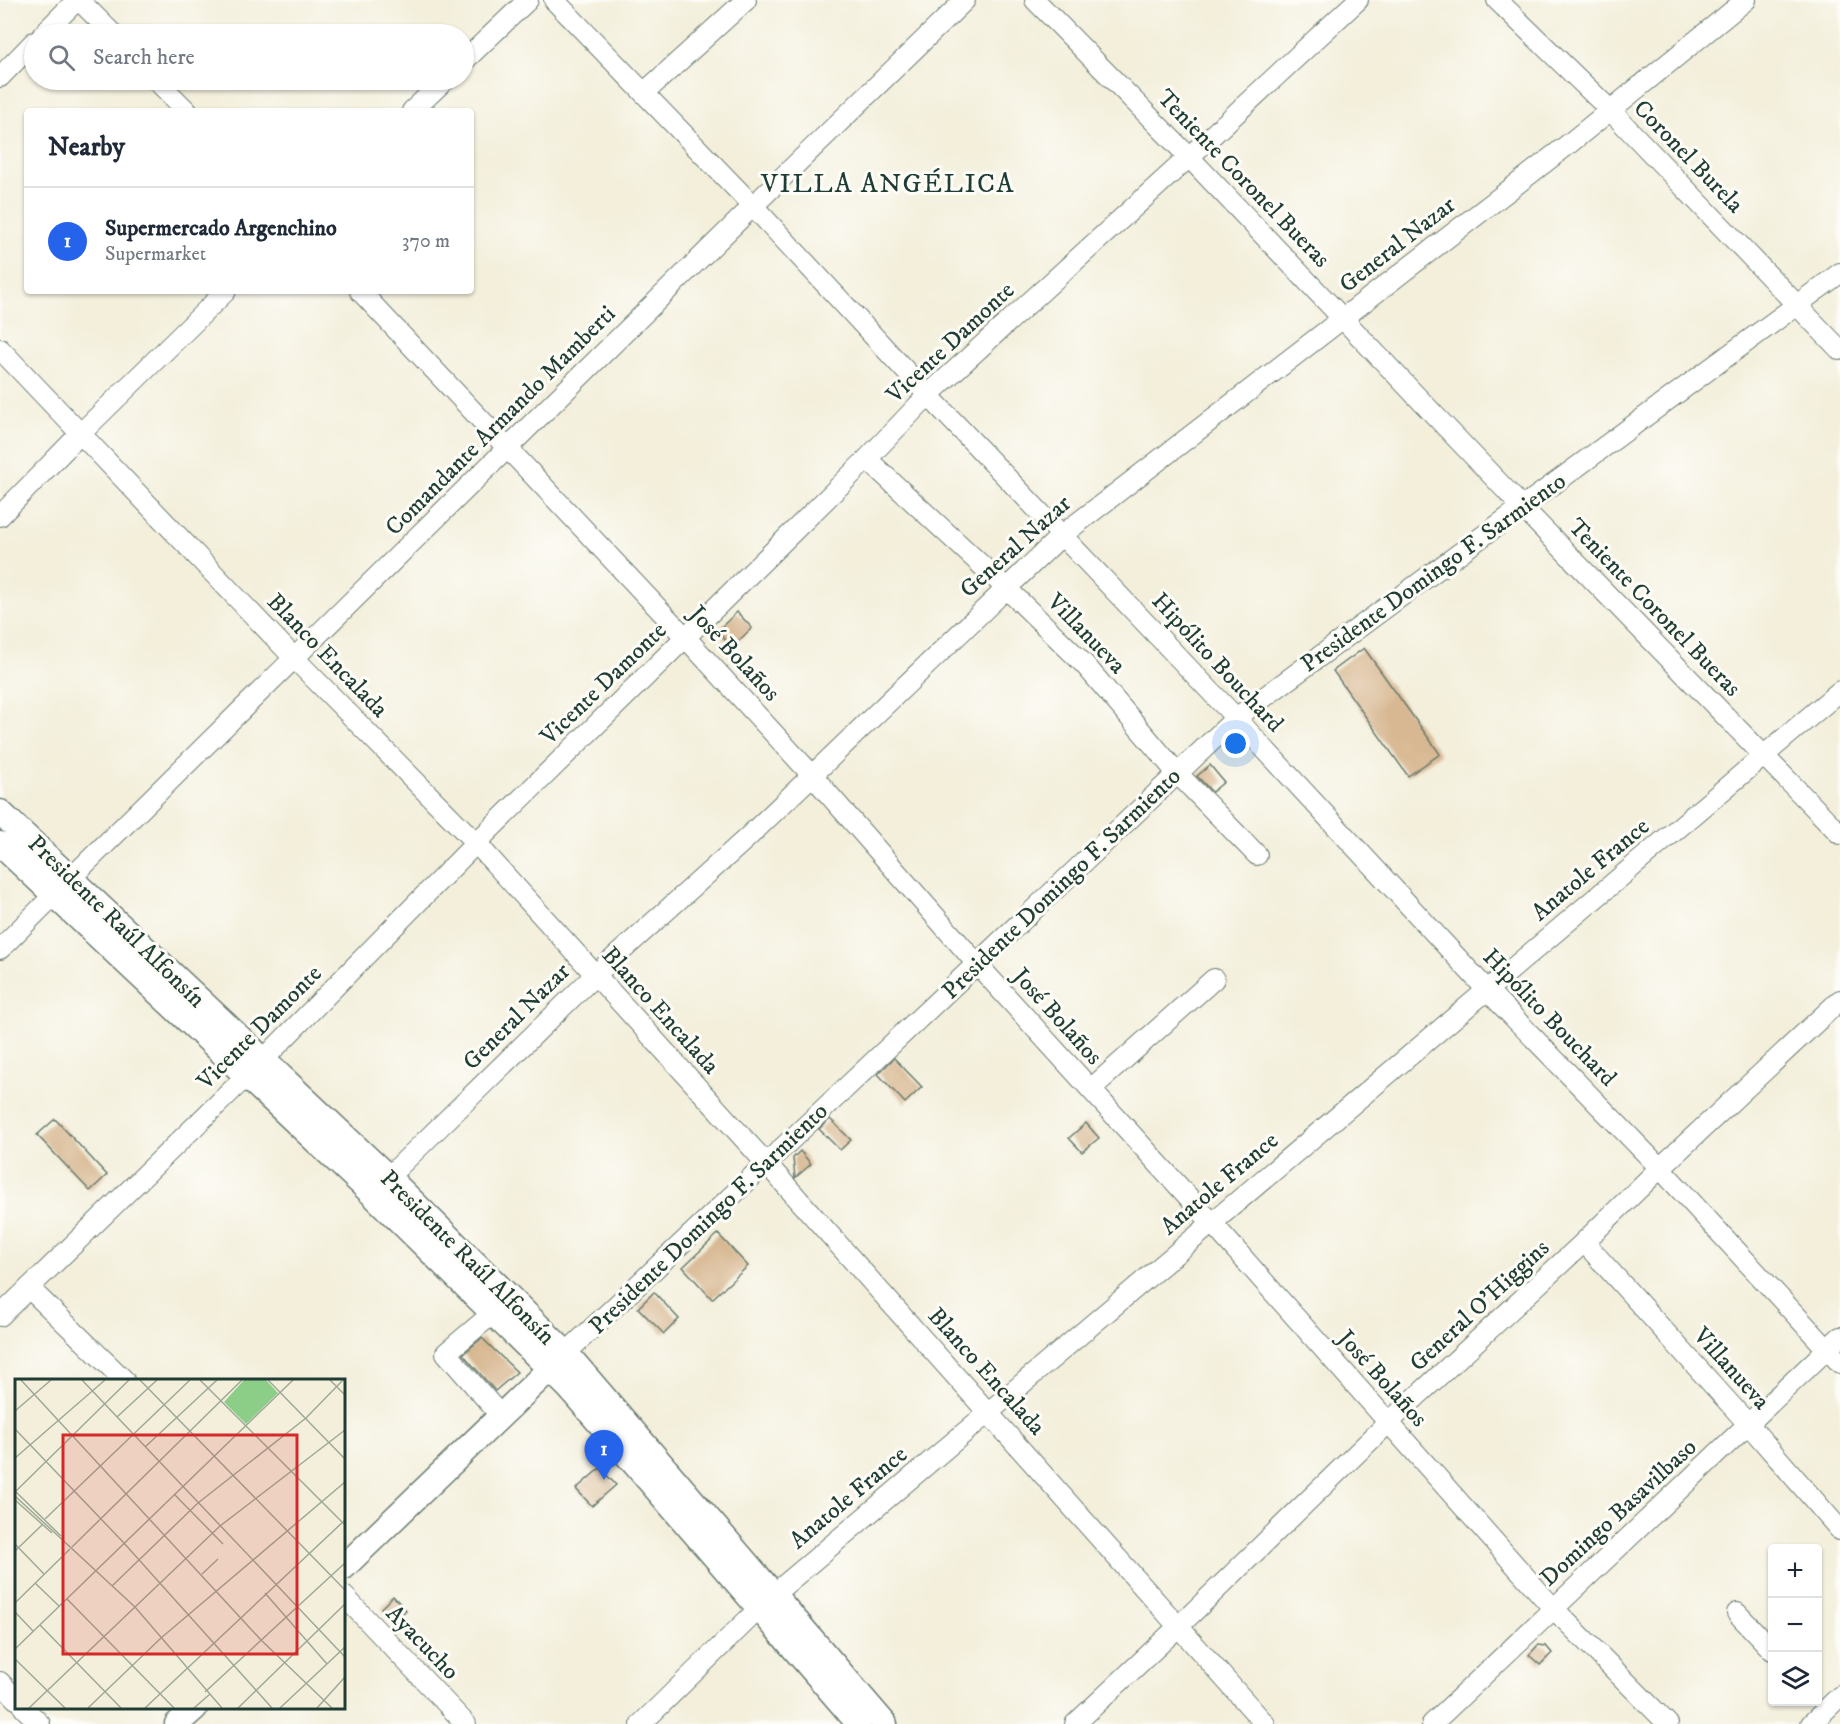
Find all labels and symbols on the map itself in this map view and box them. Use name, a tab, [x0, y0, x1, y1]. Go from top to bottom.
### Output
street label: Teniente Coronel Bueras	[1150, 83, 1336, 274]
street label: Coronel Burela	[1627, 94, 1750, 220]
district label: VILLA ANGÉLICA	[760, 167, 1015, 201]
street label: General Nazar	[1333, 190, 1462, 300]
street label: Vicente Damonte	[880, 276, 1021, 410]
street label: Comandante Armando Mamberti	[379, 299, 622, 542]
street label: Presidente Domingo F. Sarmiento	[1295, 466, 1572, 679]
street label: General Nazar	[954, 489, 1078, 605]
street label: Teniente Coronel Bueras	[1561, 512, 1747, 703]
street label: Villanueva	[1040, 586, 1133, 681]
street label: Blanco Encalada	[260, 587, 395, 725]
street label: Hipólito Bouchard	[1145, 587, 1290, 739]
street label: José Bolaños	[681, 598, 786, 708]
street label: Vicente Damonte	[533, 616, 673, 752]
your location	[1221, 729, 1250, 758]
street label: Presidente Domingo F. Sarmiento	[936, 761, 1188, 1006]
street label: Anatole France	[1526, 812, 1656, 928]
street label: Presidente Raúl Alfonsín	[21, 829, 212, 1015]
street label: Blanco Encalada	[595, 941, 726, 1081]
street label: Hipólito Bouchard	[1476, 942, 1623, 1093]
street label: General Nazar	[457, 957, 577, 1077]
street label: Vicente Damonte	[190, 959, 328, 1097]
street label: José Bolaños	[1005, 960, 1109, 1071]
street label: Presidente Domingo F. Sarmiento	[583, 1096, 835, 1341]
street label: Anatole France	[1155, 1126, 1285, 1242]
street label: Presidente Raúl Alfonsín	[374, 1164, 561, 1352]
street label: General O'Higgins	[1404, 1233, 1556, 1378]
street label: Blanco Encalada	[921, 1302, 1052, 1442]
street label: Villanueva	[1686, 1321, 1777, 1417]
street label: José Bolaños	[1330, 1322, 1434, 1433]
inset map	[15, 1379, 345, 1709]
pin: 1	[584, 1430, 624, 1480]
street label: Domingo Basavilbaso	[1534, 1432, 1703, 1593]
street label: Anatole France	[784, 1440, 914, 1556]
street label: Ayacucho	[379, 1599, 465, 1687]

